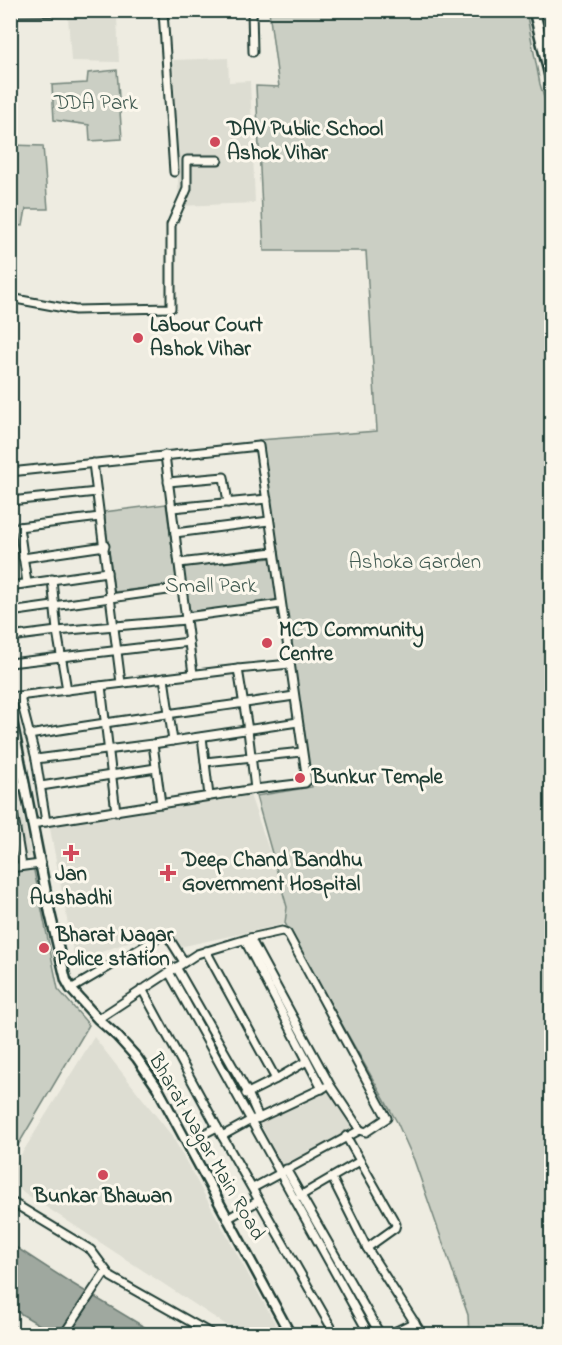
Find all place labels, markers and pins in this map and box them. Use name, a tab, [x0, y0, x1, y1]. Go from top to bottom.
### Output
place label: DAV Public School Ashok Vihar	[226, 115, 384, 169]
marker: DAV Public School Ashok Vihar	[208, 135, 222, 149]
place label: Labour Court Ashok Vihar	[150, 311, 264, 365]
marker: Labour Court Ashok Vihar	[131, 331, 145, 345]
place label: MCD Community Centre	[279, 616, 424, 670]
marker: MCD Community Centre	[260, 636, 274, 650]
place label: Bunkur Temple	[311, 763, 443, 793]
marker: Bunkur Temple	[293, 771, 307, 785]
marker: Jan Aushadhi	[64, 846, 78, 860]
place label: Deep Chand Bandhu Government Hospital	[181, 846, 363, 900]
place label: Jan Aushadhi	[30, 860, 112, 914]
marker: Deep Chand Bandhu Government Hospital	[159, 864, 177, 882]
place label: Bharat Nagar Police station	[55, 921, 174, 975]
marker: Bharat Nagar Police station	[37, 941, 51, 955]
marker: Bunkar Bhawan	[96, 1168, 110, 1182]
place label: Bunkar Bhawan	[33, 1182, 172, 1212]

